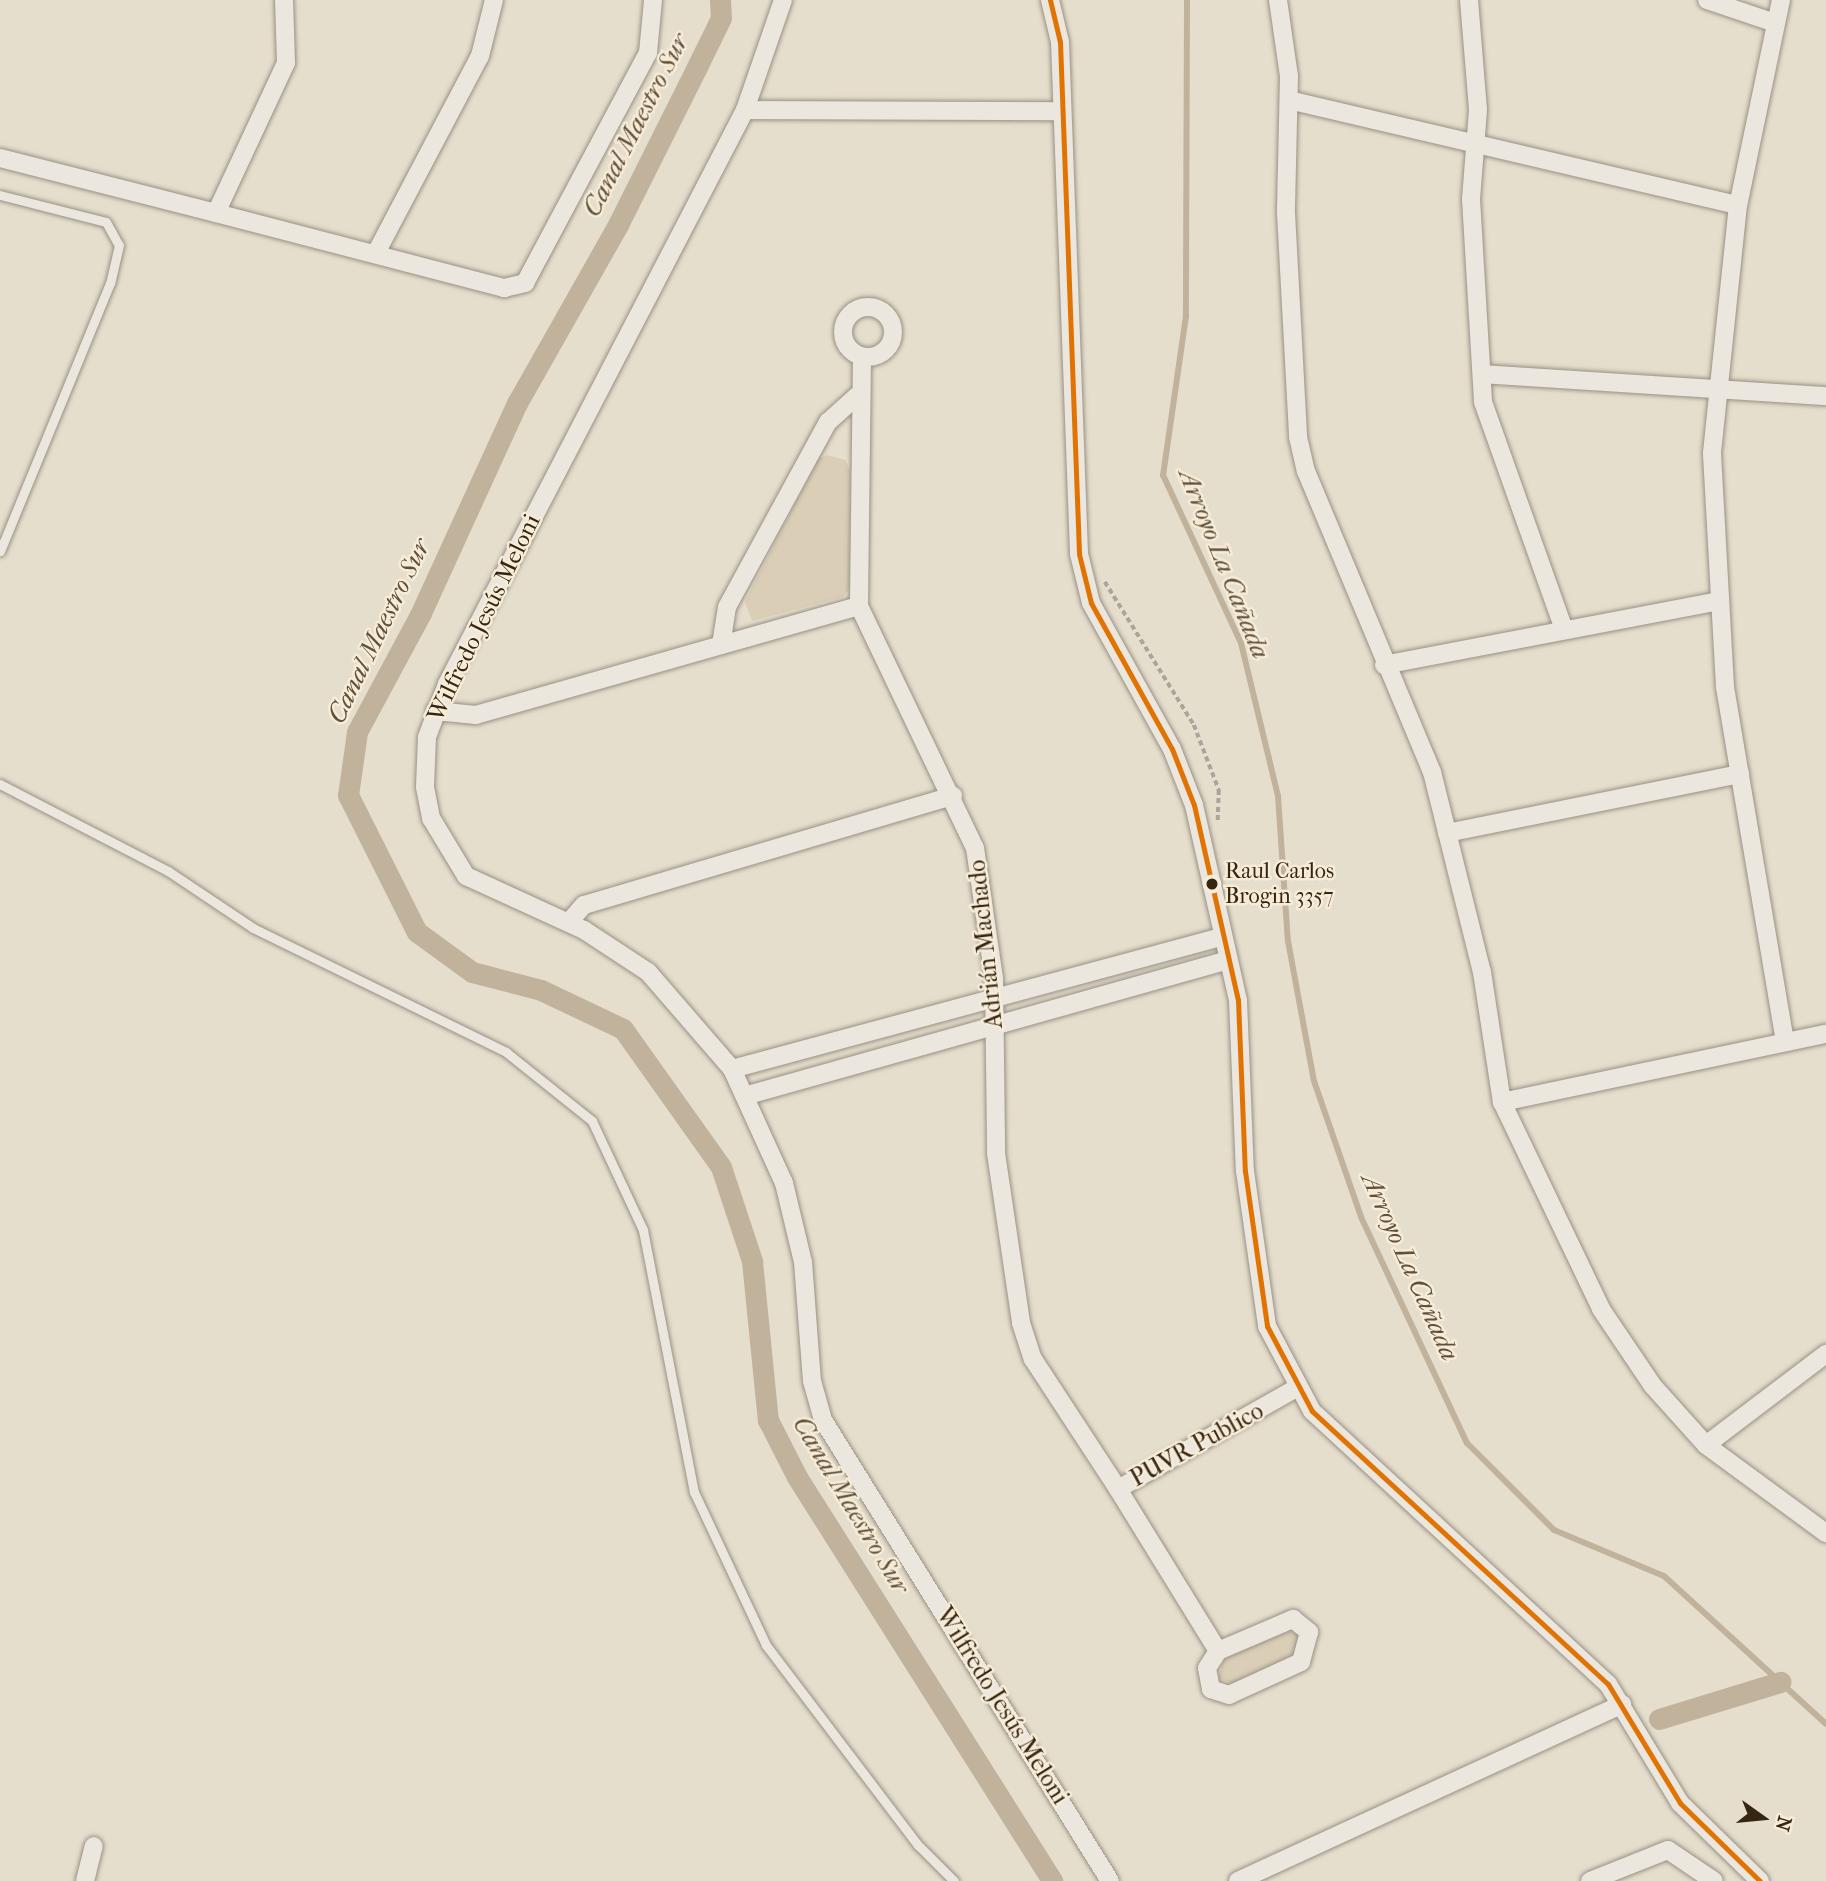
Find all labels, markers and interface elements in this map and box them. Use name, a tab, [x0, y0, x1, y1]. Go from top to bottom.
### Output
water label: Canal Maestro Sur	[576, 28, 696, 222]
water label: Arroyo La Cañada	[1172, 465, 1276, 663]
street label: Wilfredo Jesús Meloni	[421, 510, 547, 726]
water label: Canal Maestro Sur	[321, 534, 437, 728]
street label: Adrián Machado	[963, 858, 1009, 1030]
place label: Raul Carlos Brogin 3357	[1225, 858, 1334, 910]
marker: Raul Carlos Brogin 3357	[1205, 877, 1219, 891]
water label: Arroyo La Cañada	[1355, 1169, 1465, 1365]
street label: PUVR Publico	[1125, 1397, 1269, 1493]
water label: Canal Maestro Sur	[786, 1411, 916, 1599]
street label: Wilfredo Jesús Meloni	[930, 1602, 1074, 1810]
north arrow	[1728, 1783, 1798, 1853]
text: N	[1771, 1814, 1796, 1833]

